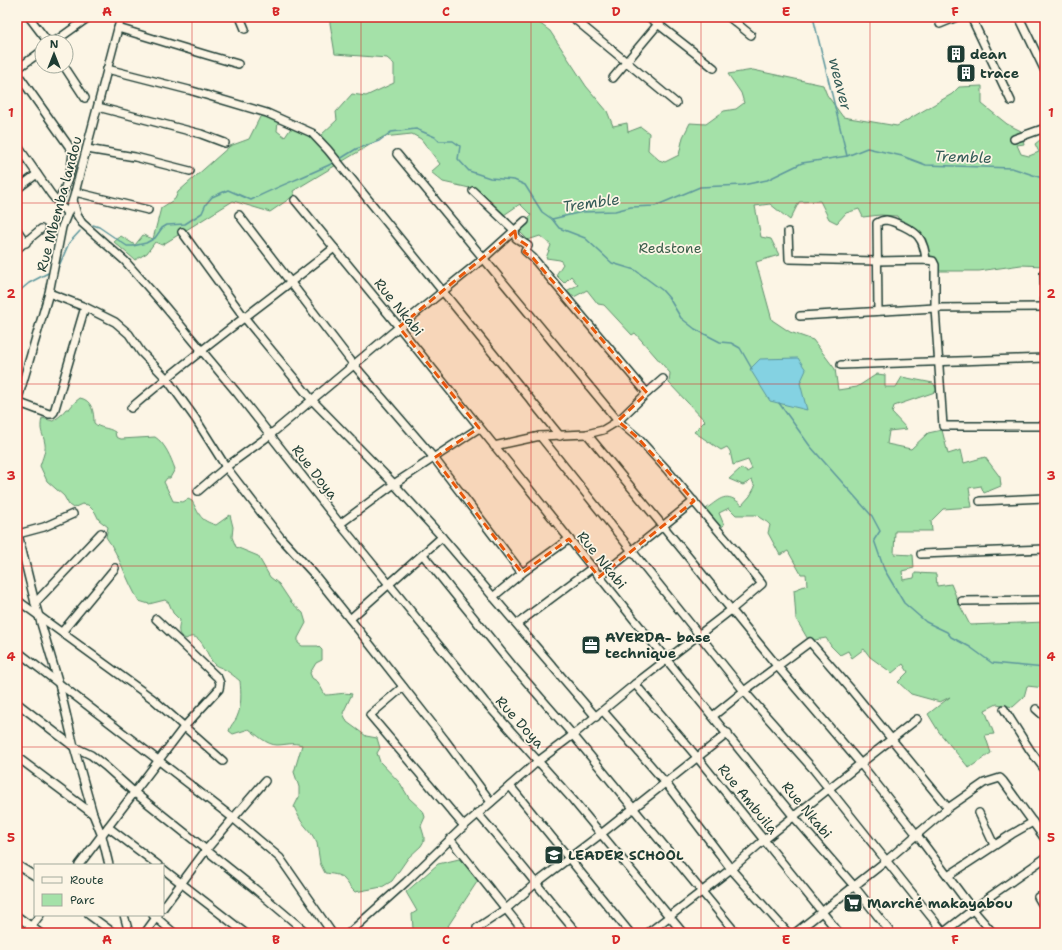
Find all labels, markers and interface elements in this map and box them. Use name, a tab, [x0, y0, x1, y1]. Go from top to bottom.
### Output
text: A	[102, 3, 112, 20]
text: B	[272, 3, 280, 20]
text: C	[442, 3, 450, 20]
text: D	[611, 3, 621, 20]
text: E	[782, 3, 791, 20]
text: F	[951, 3, 959, 20]
north arrow	[34, 34, 74, 74]
text: N	[50, 37, 59, 52]
building icon: dean	[945, 43, 967, 65]
place label: dean	[970, 45, 1007, 63]
water label: weaver	[824, 56, 856, 113]
building icon: trace	[955, 62, 977, 84]
place label: trace	[980, 64, 1019, 82]
text: 1	[8, 104, 14, 121]
text: 1	[1048, 104, 1054, 121]
street label: Rue Mbemba landou	[32, 134, 86, 274]
water label: Tremble	[934, 146, 992, 168]
water label: Tremble	[561, 189, 621, 217]
park label: Redstone	[638, 239, 702, 257]
street label: Rue Nkabi	[370, 275, 428, 339]
text: 2	[6, 285, 16, 302]
text: 2	[1046, 285, 1056, 302]
street label: Rue Doya	[288, 441, 342, 503]
text: 3	[6, 467, 16, 484]
text: 3	[1046, 467, 1056, 484]
street label: Rue Nkabi	[573, 528, 631, 592]
place label: AVERDA- base technique	[605, 628, 711, 662]
office icon: AVERDA- base technique	[580, 634, 602, 656]
text: 4	[6, 648, 16, 665]
text: 4	[1046, 648, 1056, 665]
street label: Rue Doya	[492, 692, 548, 752]
street label: Rue Ambuila	[714, 760, 782, 838]
street label: Rue Nkabi	[778, 778, 836, 842]
text: 5	[7, 829, 15, 846]
text: 5	[1047, 829, 1055, 846]
school or university icon: LEADER SCHOOL	[543, 844, 565, 866]
place label: LEADER SCHOOL	[568, 846, 684, 864]
legend	[34, 864, 164, 916]
text: Route	[70, 872, 104, 888]
text: Parc	[70, 892, 95, 908]
supermarket icon: Marché makayabou	[842, 892, 864, 914]
place label: Marché makayabou	[867, 894, 1013, 912]
text: A	[102, 931, 112, 948]
text: B	[272, 931, 280, 948]
text: C	[442, 931, 450, 948]
text: D	[611, 931, 621, 948]
text: E	[782, 931, 791, 948]
text: F	[951, 931, 959, 948]

